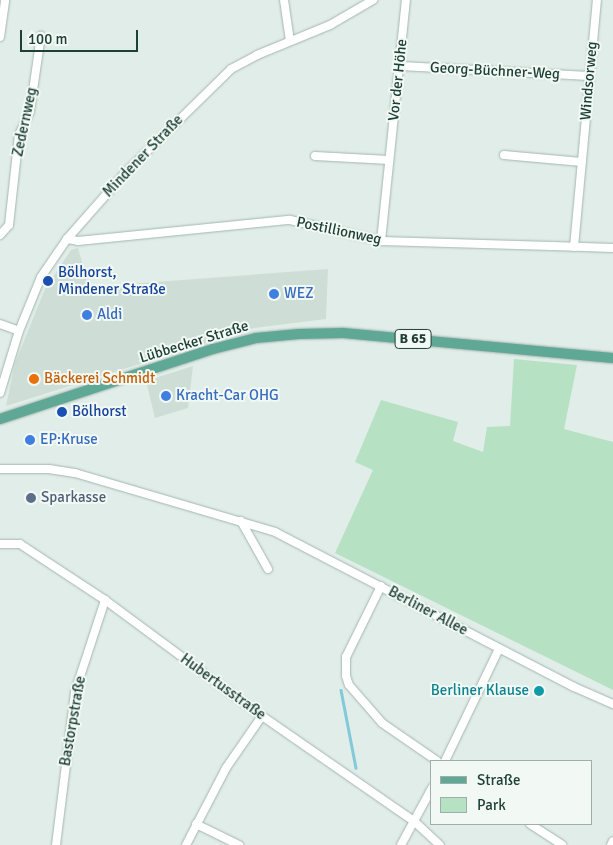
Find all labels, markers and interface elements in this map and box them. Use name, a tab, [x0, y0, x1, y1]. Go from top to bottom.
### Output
scale bar	[22, 20, 140, 52]
text: 100 m	[28, 30, 68, 48]
street label: Vor der Höhe	[385, 38, 411, 122]
street label: Windsorweg	[577, 41, 601, 121]
street label: Georg-Büchner-Weg	[430, 59, 560, 83]
street label: Zedernweg	[9, 86, 41, 158]
street label: Mindener Straße	[99, 111, 187, 201]
street label: Postillionweg	[295, 213, 383, 249]
place label: Bölhorst, Mindener Straße	[58, 263, 166, 298]
marker: Bölhorst, Mindener Straße	[42, 275, 54, 287]
place label: WEZ	[284, 285, 314, 303]
marker: WEZ	[268, 288, 280, 300]
place label: Aldi	[97, 306, 122, 324]
marker: Aldi	[81, 309, 93, 321]
street label: Lübbecker Straße	[137, 317, 251, 367]
road number: B 65	[394, 328, 432, 350]
place label: Bäckerei Schmidt	[44, 370, 155, 388]
marker: Bäckerei Schmidt	[28, 373, 40, 385]
place label: Kracht-Car OHG	[176, 387, 279, 405]
marker: Kracht-Car OHG	[160, 390, 172, 402]
place label: Bölhorst	[72, 403, 127, 421]
marker: Bölhorst	[56, 406, 68, 418]
place label: EP:Kruse	[40, 431, 98, 449]
marker: EP:Kruse	[24, 434, 36, 446]
place label: Sparkasse	[41, 489, 106, 507]
marker: Sparkasse	[25, 492, 37, 504]
street label: Berliner Allee	[385, 583, 471, 639]
street label: Hubertusstraße	[177, 650, 269, 724]
street label: Bastorpstraße	[56, 674, 90, 768]
place label: Berliner Klause	[431, 682, 529, 700]
marker: Berliner Klause	[533, 685, 545, 697]
legend	[430, 760, 593, 825]
text: Straße	[477, 771, 521, 789]
text: Park	[477, 796, 506, 814]

